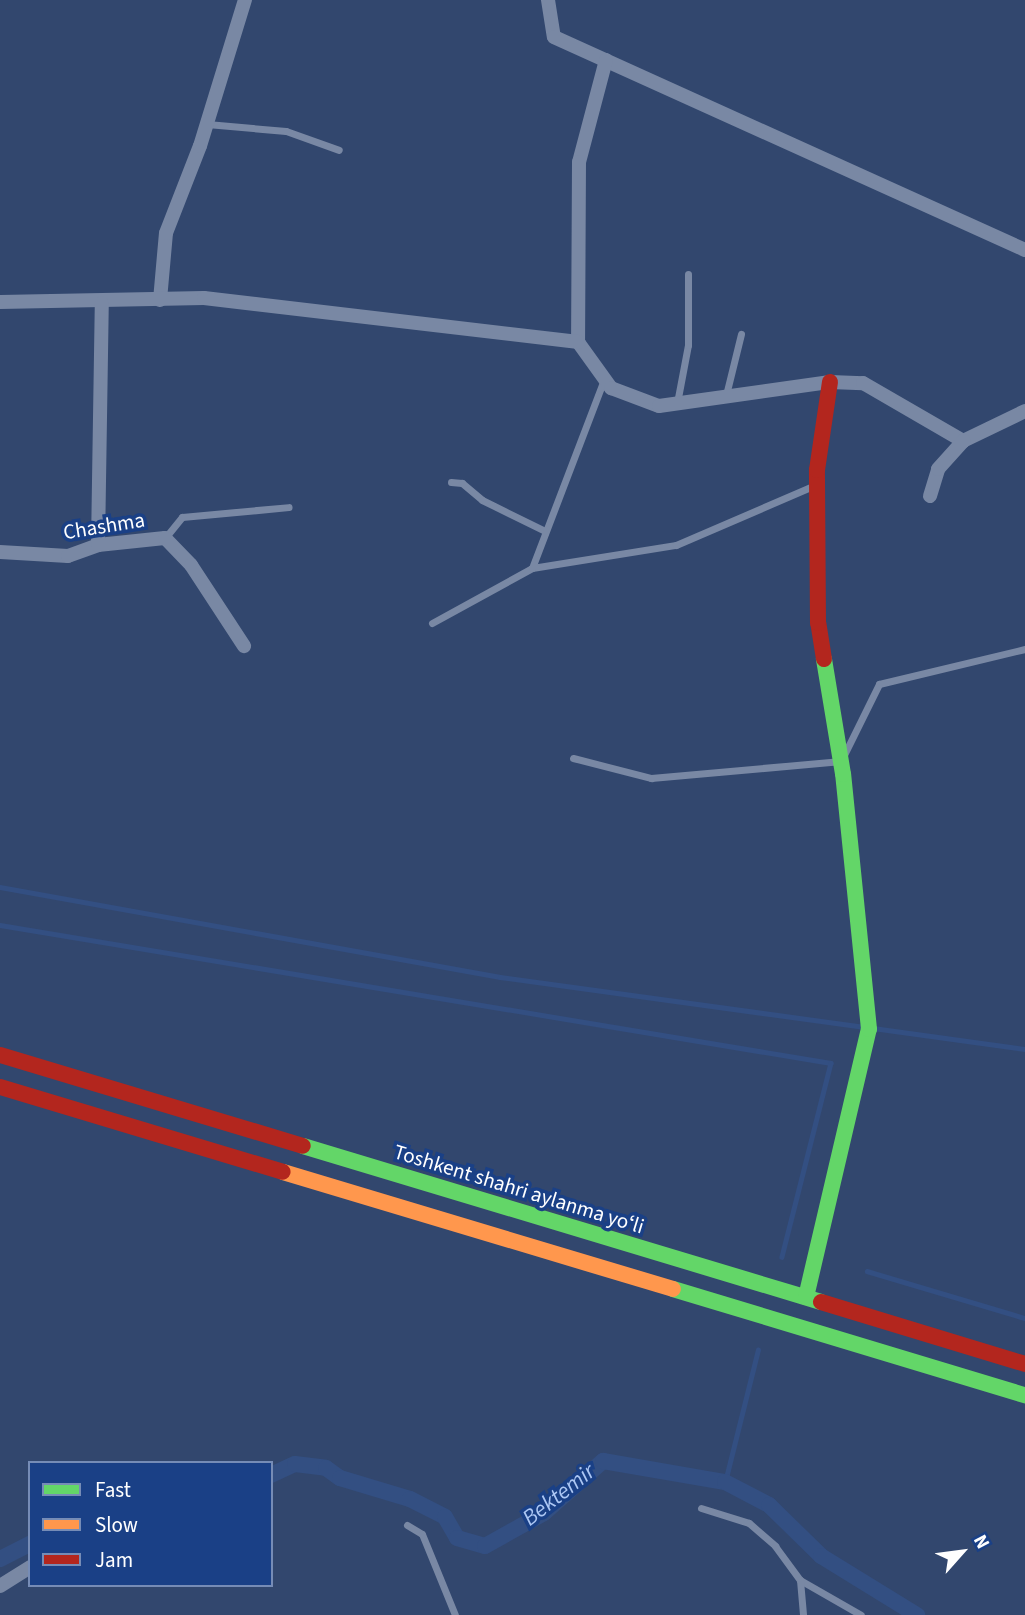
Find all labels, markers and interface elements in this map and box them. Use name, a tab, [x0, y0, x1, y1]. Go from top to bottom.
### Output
street label: Chashma	[61, 507, 147, 545]
street label: Toshkent shahri aylanma yoʻli	[391, 1139, 647, 1239]
water label: Bektemir	[517, 1458, 601, 1532]
legend	[28, 1461, 273, 1587]
text: Fast	[95, 1475, 131, 1505]
text: Slow	[95, 1510, 138, 1540]
north arrow	[927, 1517, 997, 1587]
text: N	[966, 1530, 996, 1554]
text: Jam	[95, 1545, 133, 1575]

